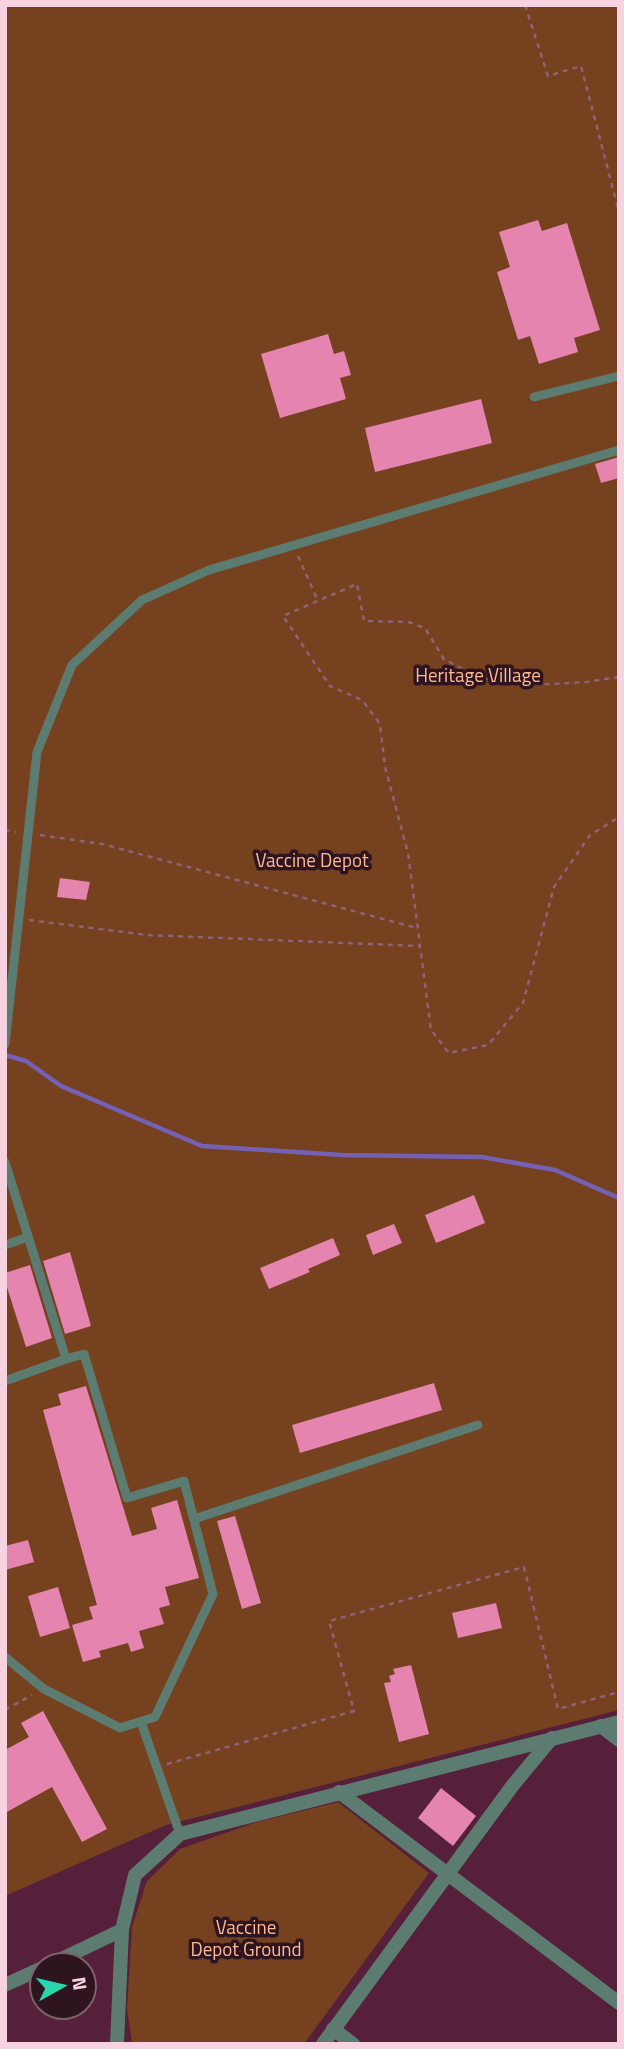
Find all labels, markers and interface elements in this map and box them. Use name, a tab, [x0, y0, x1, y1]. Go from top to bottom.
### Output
park label: Heritage Village	[415, 660, 541, 689]
park label: Vaccine Depot	[255, 845, 369, 874]
park label: Vaccine Depot Ground	[190, 1912, 302, 1963]
north arrow	[28, 1951, 98, 2021]
text: N	[65, 1975, 96, 1992]

